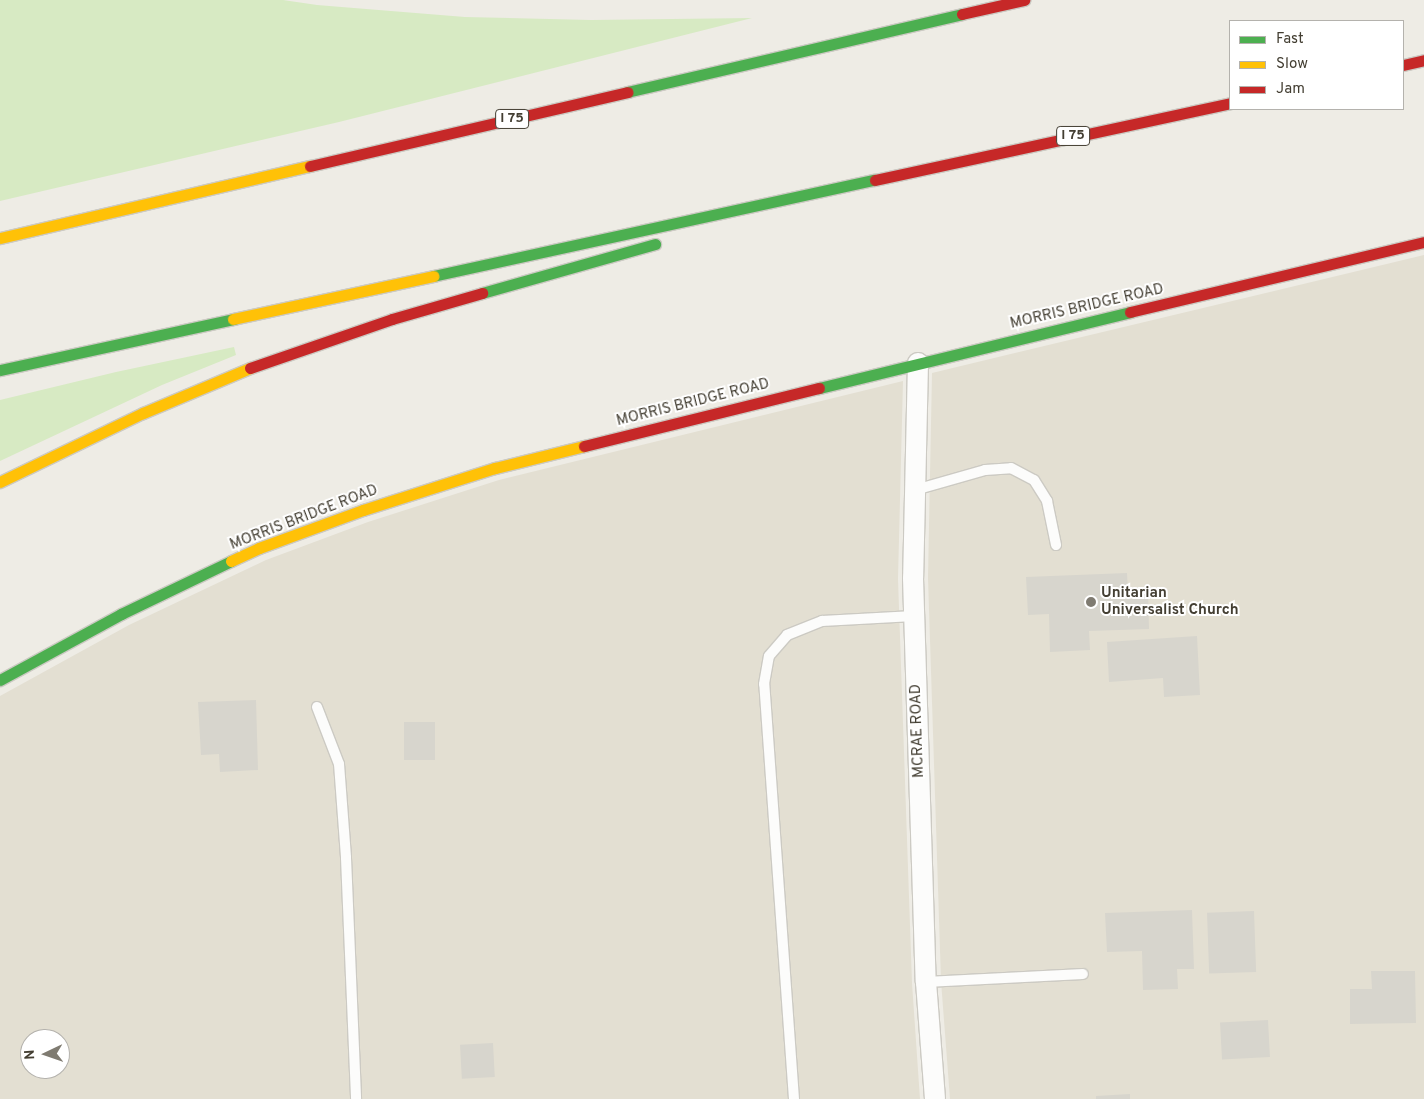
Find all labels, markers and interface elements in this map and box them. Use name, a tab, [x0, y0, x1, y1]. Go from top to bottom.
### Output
legend	[1229, 20, 1404, 110]
text: Fast	[1276, 30, 1304, 49]
text: Slow	[1276, 55, 1308, 74]
text: Jam	[1276, 80, 1305, 99]
road number: I 75	[494, 108, 530, 130]
road number: I 75	[1056, 124, 1090, 148]
street label: MORRIS BRIDGE ROAD	[1009, 281, 1165, 333]
street label: MORRIS BRIDGE ROAD	[615, 375, 771, 431]
street label: MORRIS BRIDGE ROAD	[228, 481, 380, 555]
place label: Unitarian Universalist Church	[1101, 584, 1239, 619]
marker: Unitarian Universalist Church	[1085, 596, 1097, 608]
street label: MCRAE ROAD	[907, 684, 929, 778]
north arrow	[20, 1029, 70, 1079]
text: N	[22, 1049, 39, 1060]

